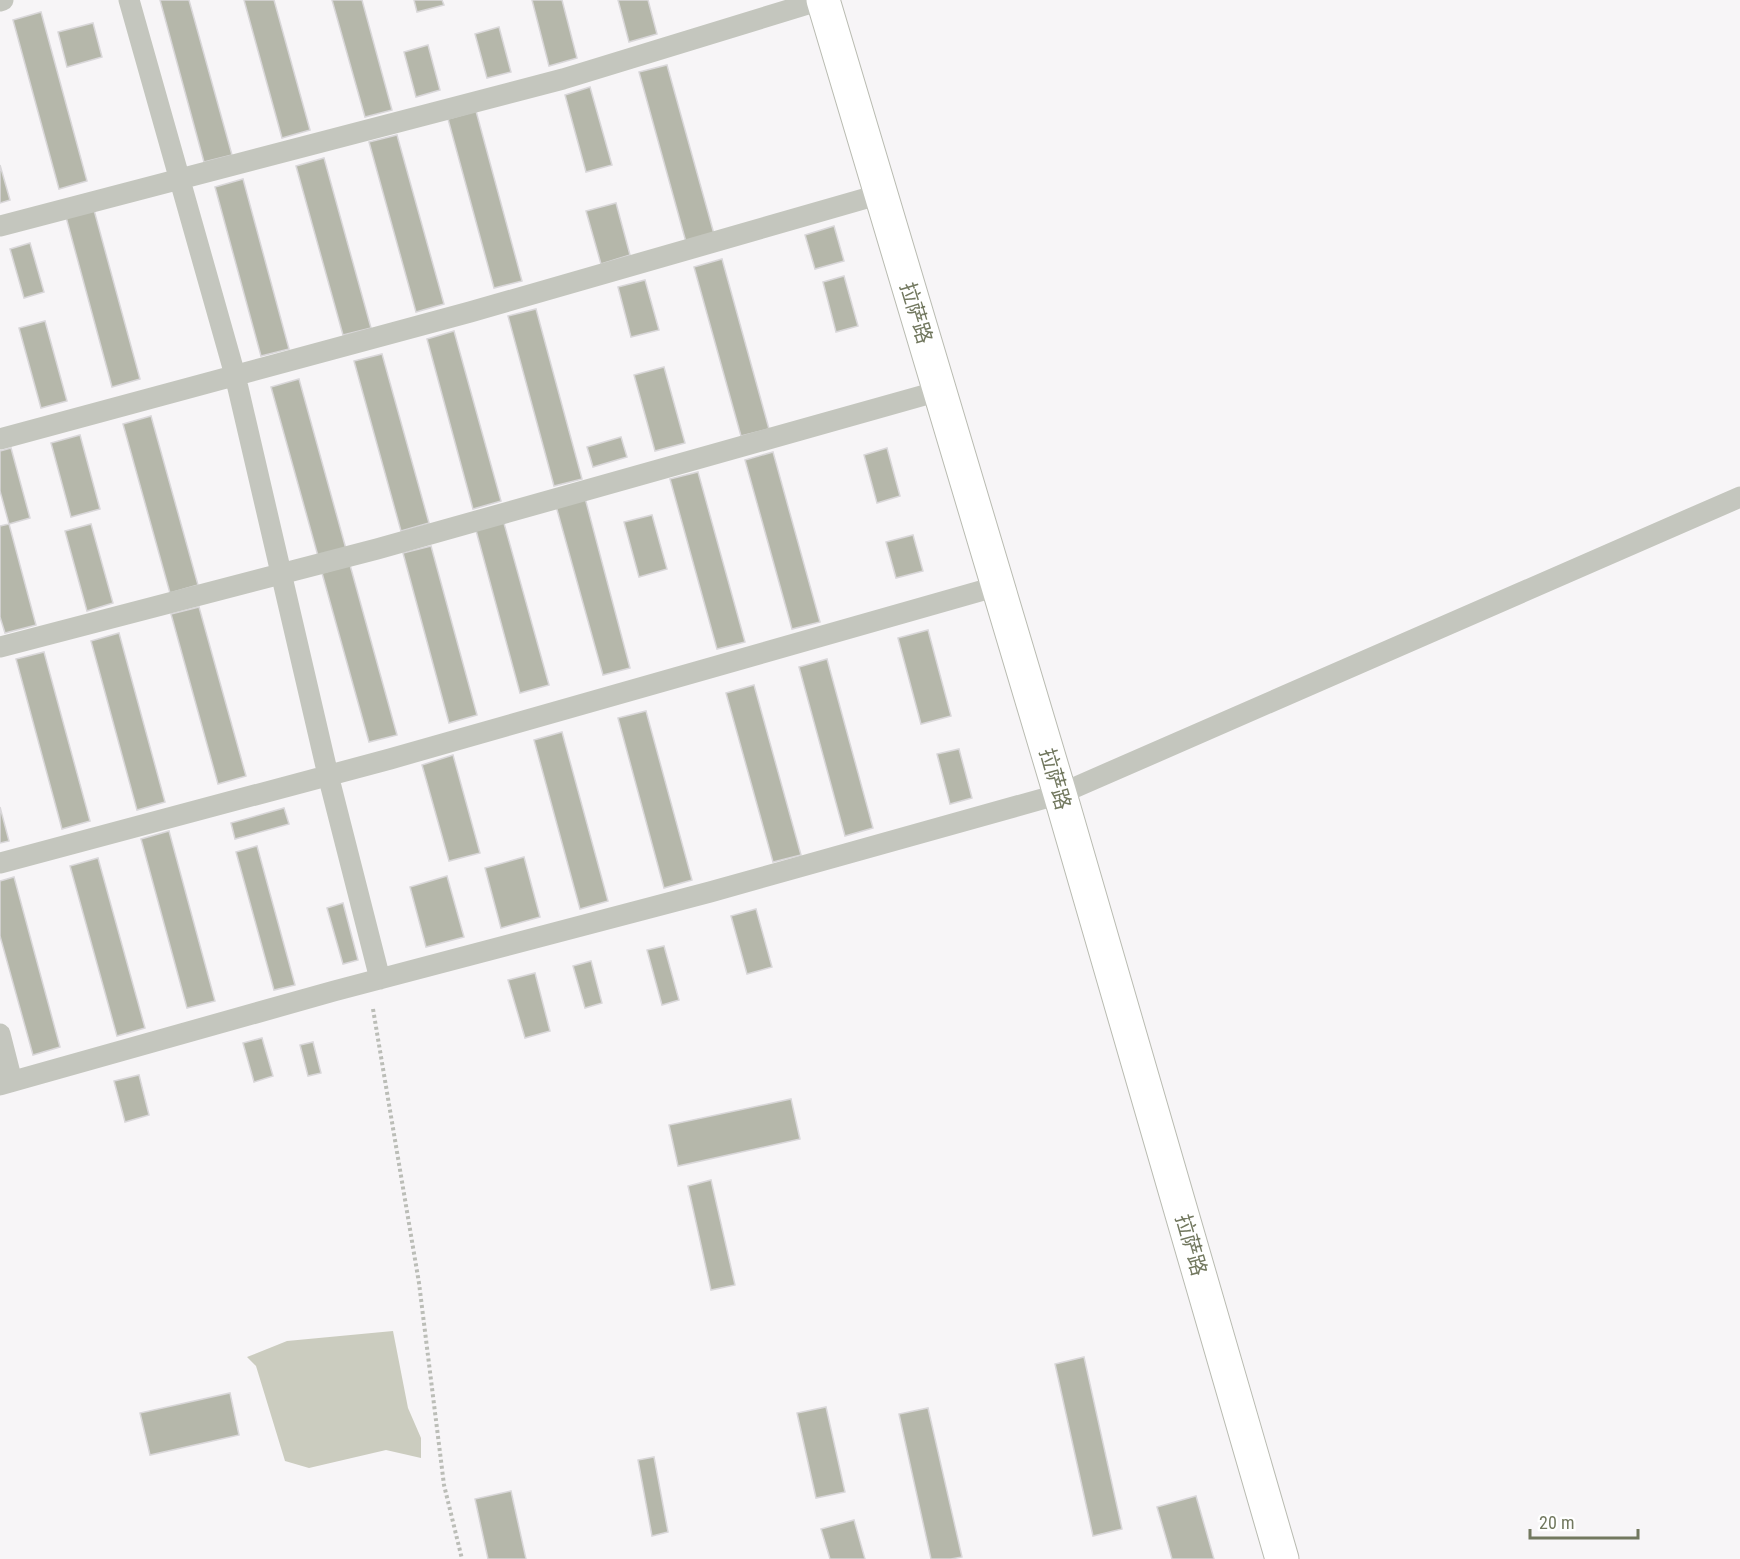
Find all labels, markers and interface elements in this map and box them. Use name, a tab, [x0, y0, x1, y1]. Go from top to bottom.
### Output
street label: 拉萨路	[895, 279, 937, 347]
street label: 拉萨路	[1035, 745, 1075, 813]
street label: 拉萨路	[1171, 1211, 1211, 1279]
scale bar	[1530, 1502, 1638, 1540]
text: 20 m	[1539, 1512, 1574, 1533]

